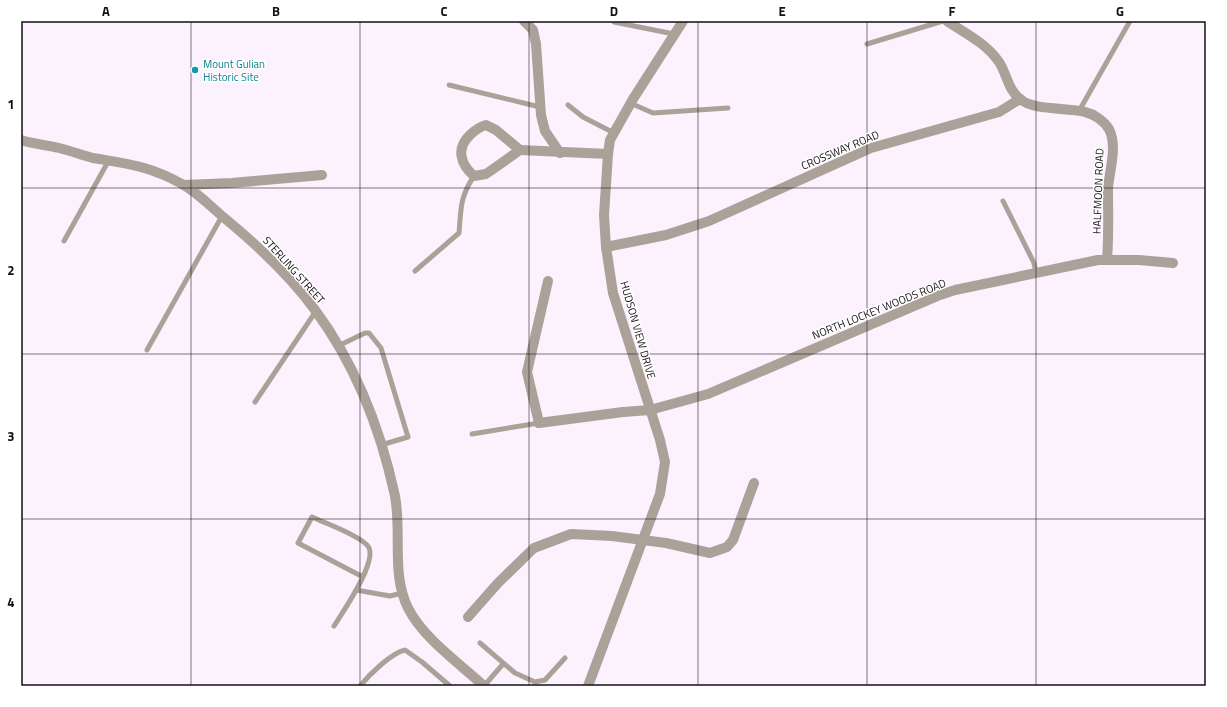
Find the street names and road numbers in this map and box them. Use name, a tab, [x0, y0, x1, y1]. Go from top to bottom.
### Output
street label: CROSSWAY ROAD	[799, 126, 881, 174]
street label: HALFMOON ROAD	[1089, 148, 1107, 234]
street label: STERLING STREET	[259, 233, 329, 307]
street label: NORTH LOCKEY WOODS ROAD	[810, 275, 948, 343]
street label: HUDSON VIEW DRIVE	[616, 279, 660, 381]

